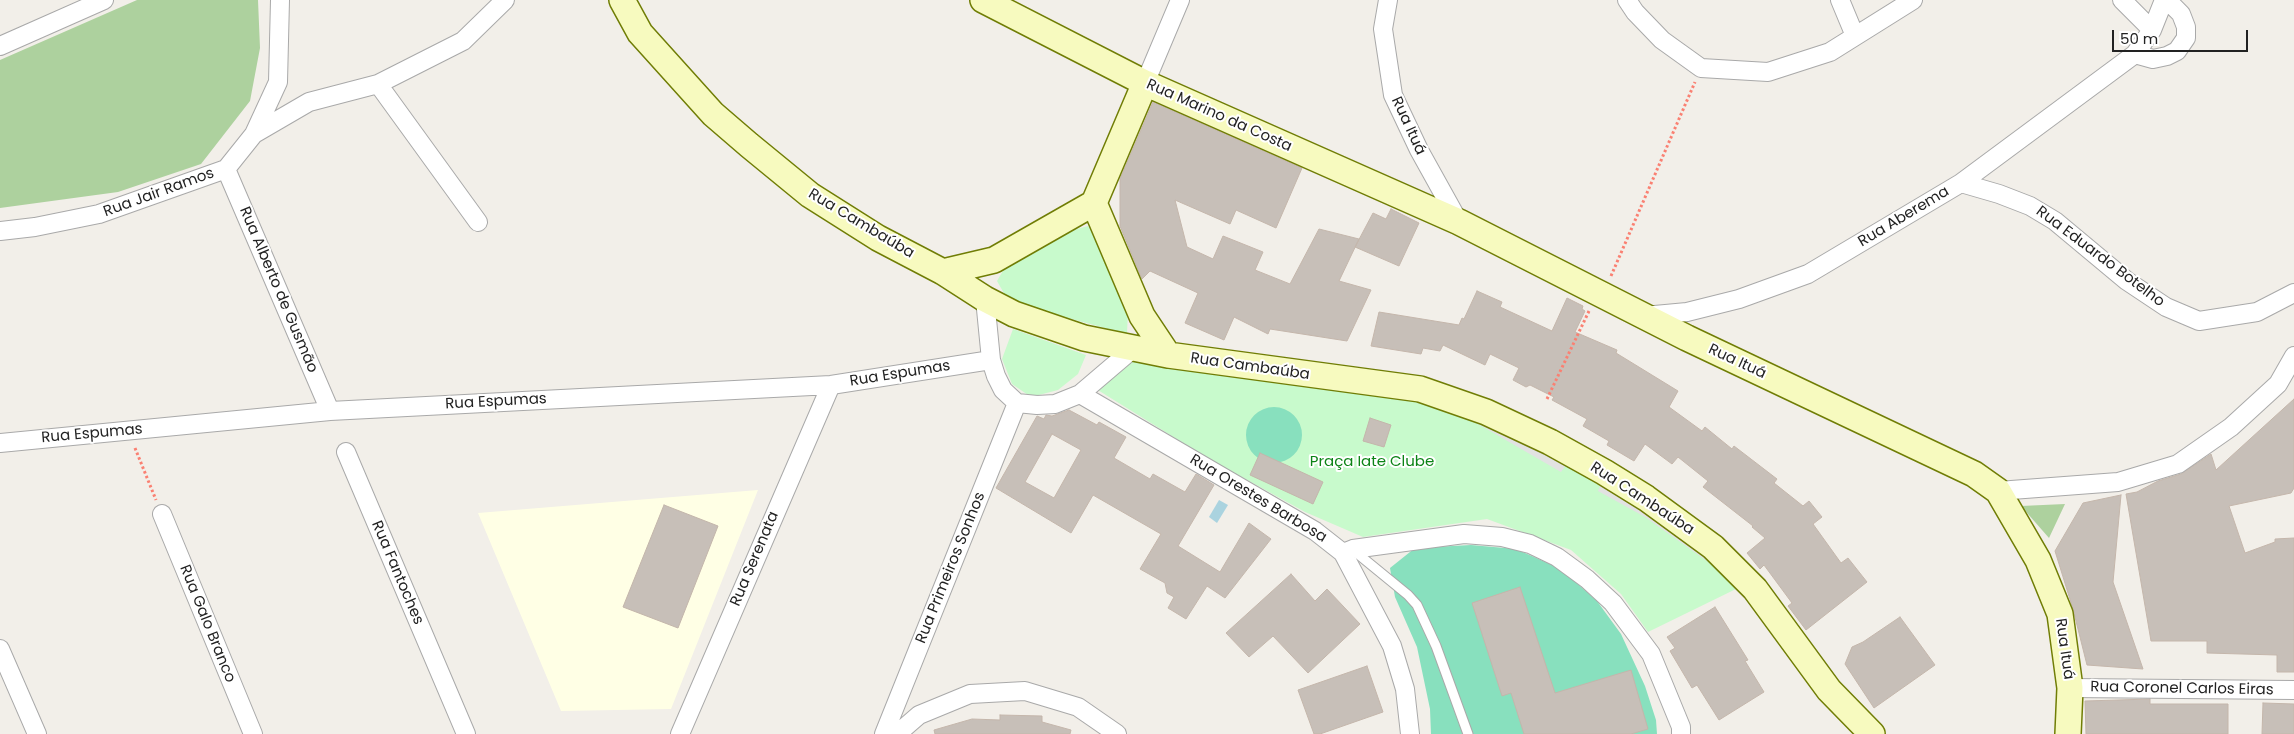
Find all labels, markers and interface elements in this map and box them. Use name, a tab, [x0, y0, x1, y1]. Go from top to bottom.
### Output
scale bar	[2114, 20, 2250, 52]
text: 50 m	[2120, 28, 2158, 49]
street label: Rua Marino da Costa	[1143, 76, 1295, 156]
street label: Rua Ituá	[1387, 94, 1429, 158]
street label: Rua Jair Ramos	[101, 165, 217, 221]
street label: Rua Aberema	[1855, 183, 1953, 251]
street label: Rua Cambaúba	[805, 185, 917, 263]
street label: Rua Eduardo Botelho	[2032, 203, 2168, 311]
street label: Rua Alberto de Gusmão	[235, 204, 321, 376]
street label: Rua Ituá	[1705, 341, 1769, 383]
street label: Rua Cambaúba	[1189, 350, 1311, 384]
street label: Rua Espumas	[848, 357, 952, 391]
street label: Rua Espumas	[445, 390, 547, 414]
street label: Rua Espumas	[41, 421, 143, 447]
street label: Rua Orestes Barbosa	[1186, 451, 1330, 547]
park label: Praça Iate Clube	[1310, 453, 1434, 471]
street label: Rua Cambaúba	[1587, 459, 1697, 539]
street label: Rua Primeiros Sonhos	[912, 490, 990, 646]
street label: Rua Serenata	[727, 509, 783, 609]
street label: Rua Fantoches	[367, 518, 427, 628]
street label: Rua Galo Branco	[175, 563, 239, 685]
street label: Rua Ituá	[2051, 617, 2077, 681]
street label: Rua Coronel Carlos Eiras	[2090, 678, 2274, 700]

